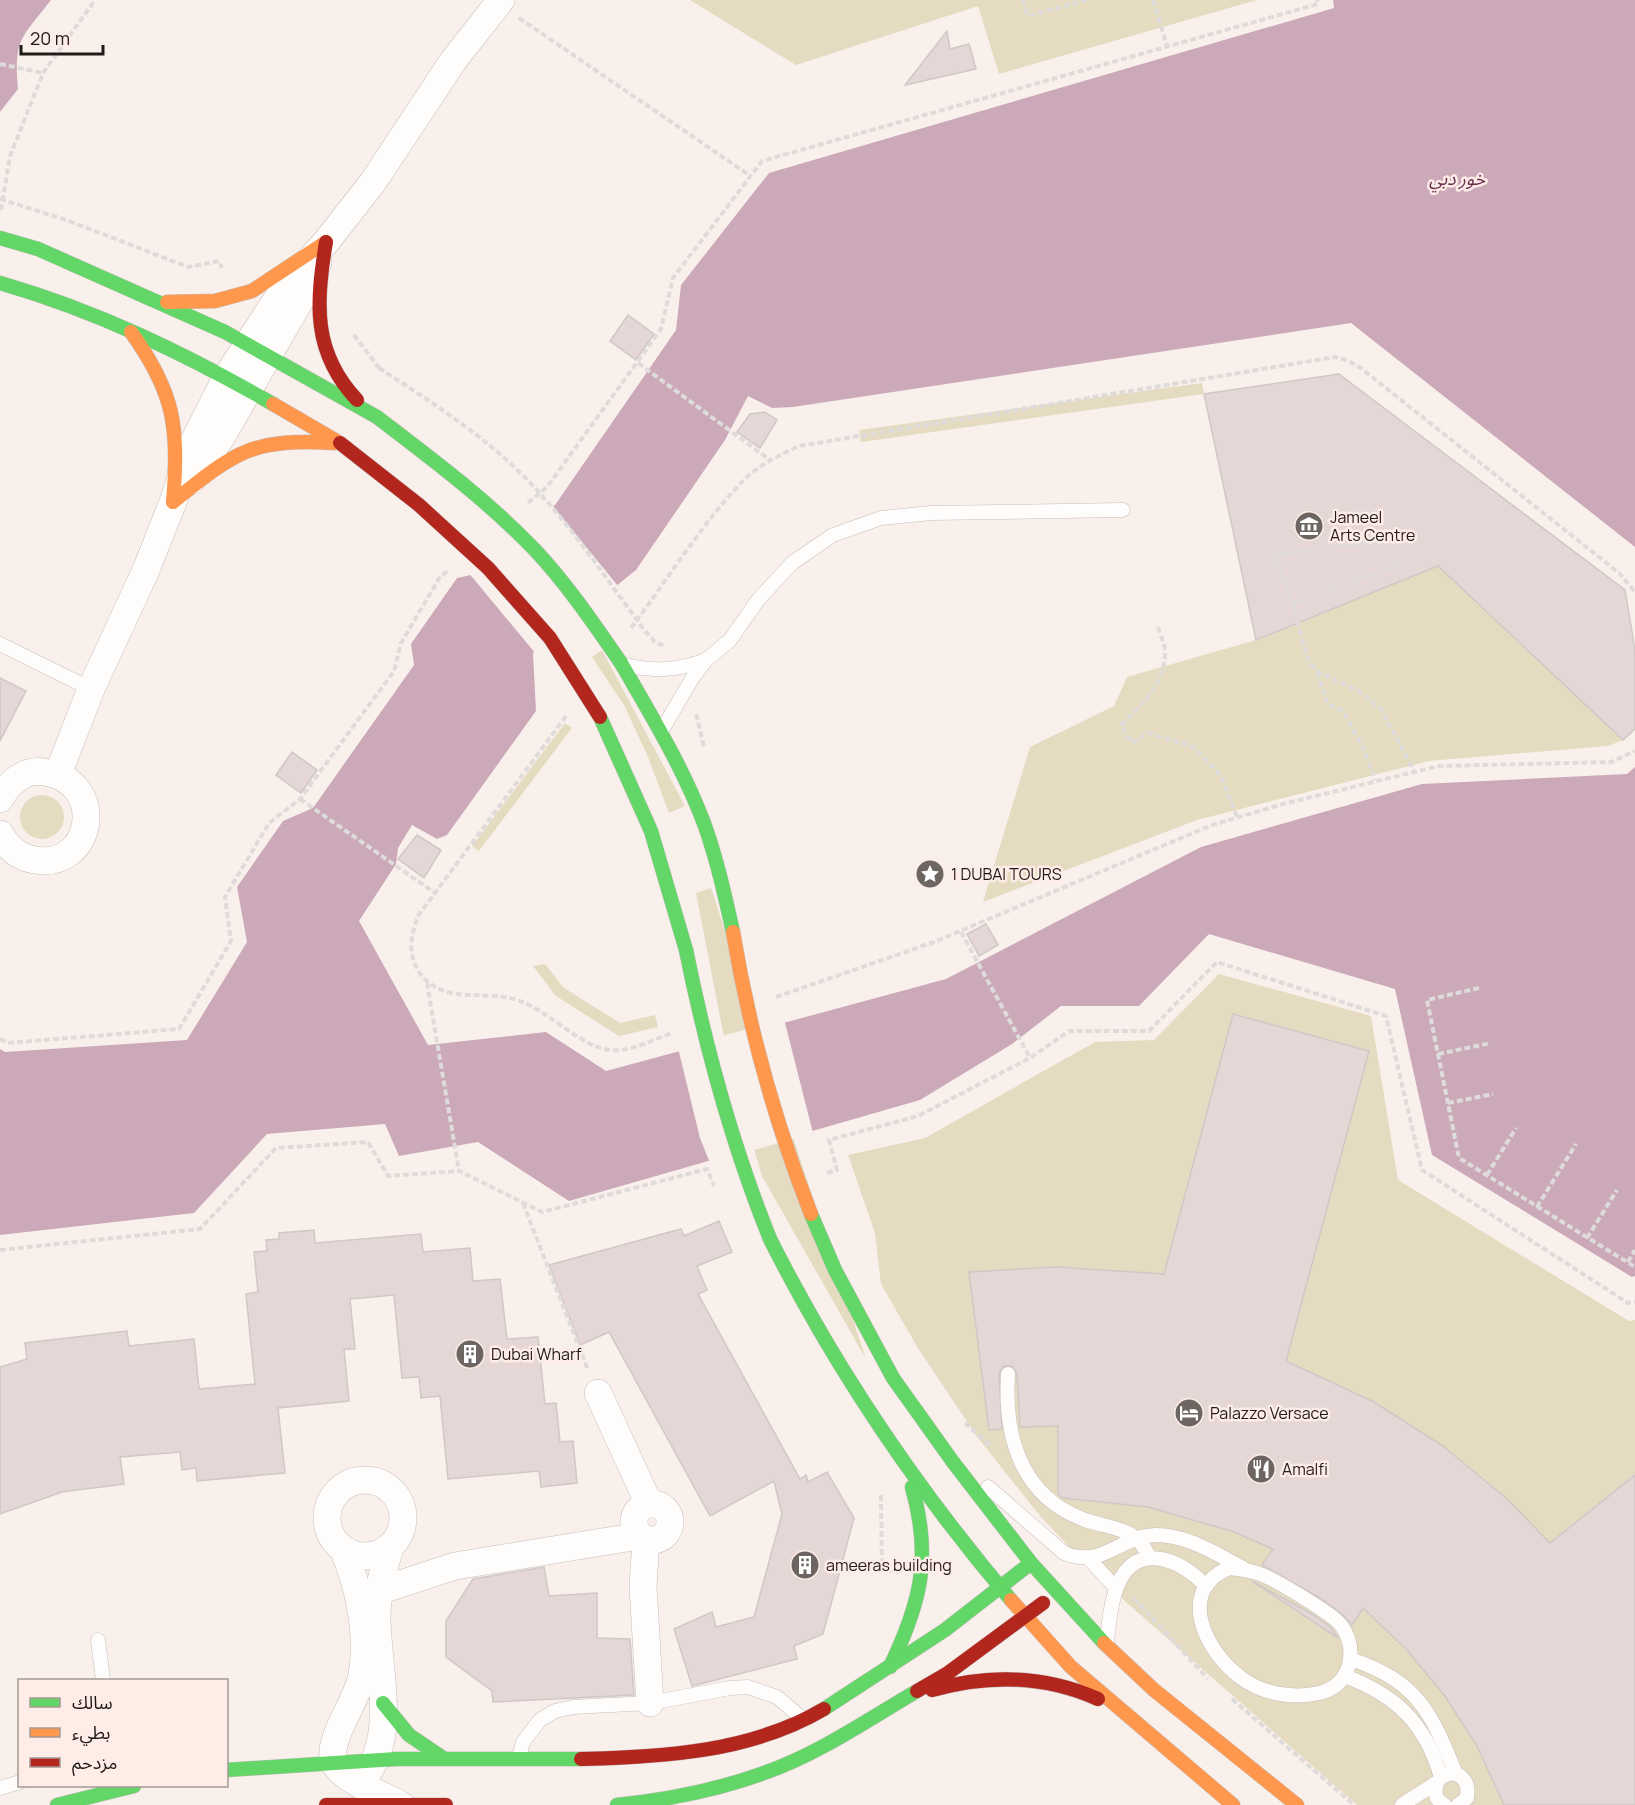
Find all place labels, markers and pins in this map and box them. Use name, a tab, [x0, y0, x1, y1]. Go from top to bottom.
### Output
place label: Jameel Arts Centre	[1330, 506, 1415, 546]
museum icon: Jameel Arts Centre	[1293, 510, 1325, 542]
place icon: 1 DUBAI TOURS	[914, 858, 946, 890]
place label: 1 DUBAI TOURS	[951, 863, 1062, 885]
building icon: Dubai Wharf	[454, 1338, 486, 1370]
place label: Dubai Wharf	[491, 1343, 582, 1365]
hotel icon: Palazzo Versace	[1173, 1397, 1205, 1429]
place label: Palazzo Versace	[1210, 1402, 1329, 1424]
restaurant icon: Amalfi	[1245, 1453, 1277, 1485]
place label: Amalfi	[1282, 1458, 1328, 1480]
building icon: ameeras building	[789, 1549, 821, 1581]
place label: ameeras building	[826, 1554, 952, 1576]

